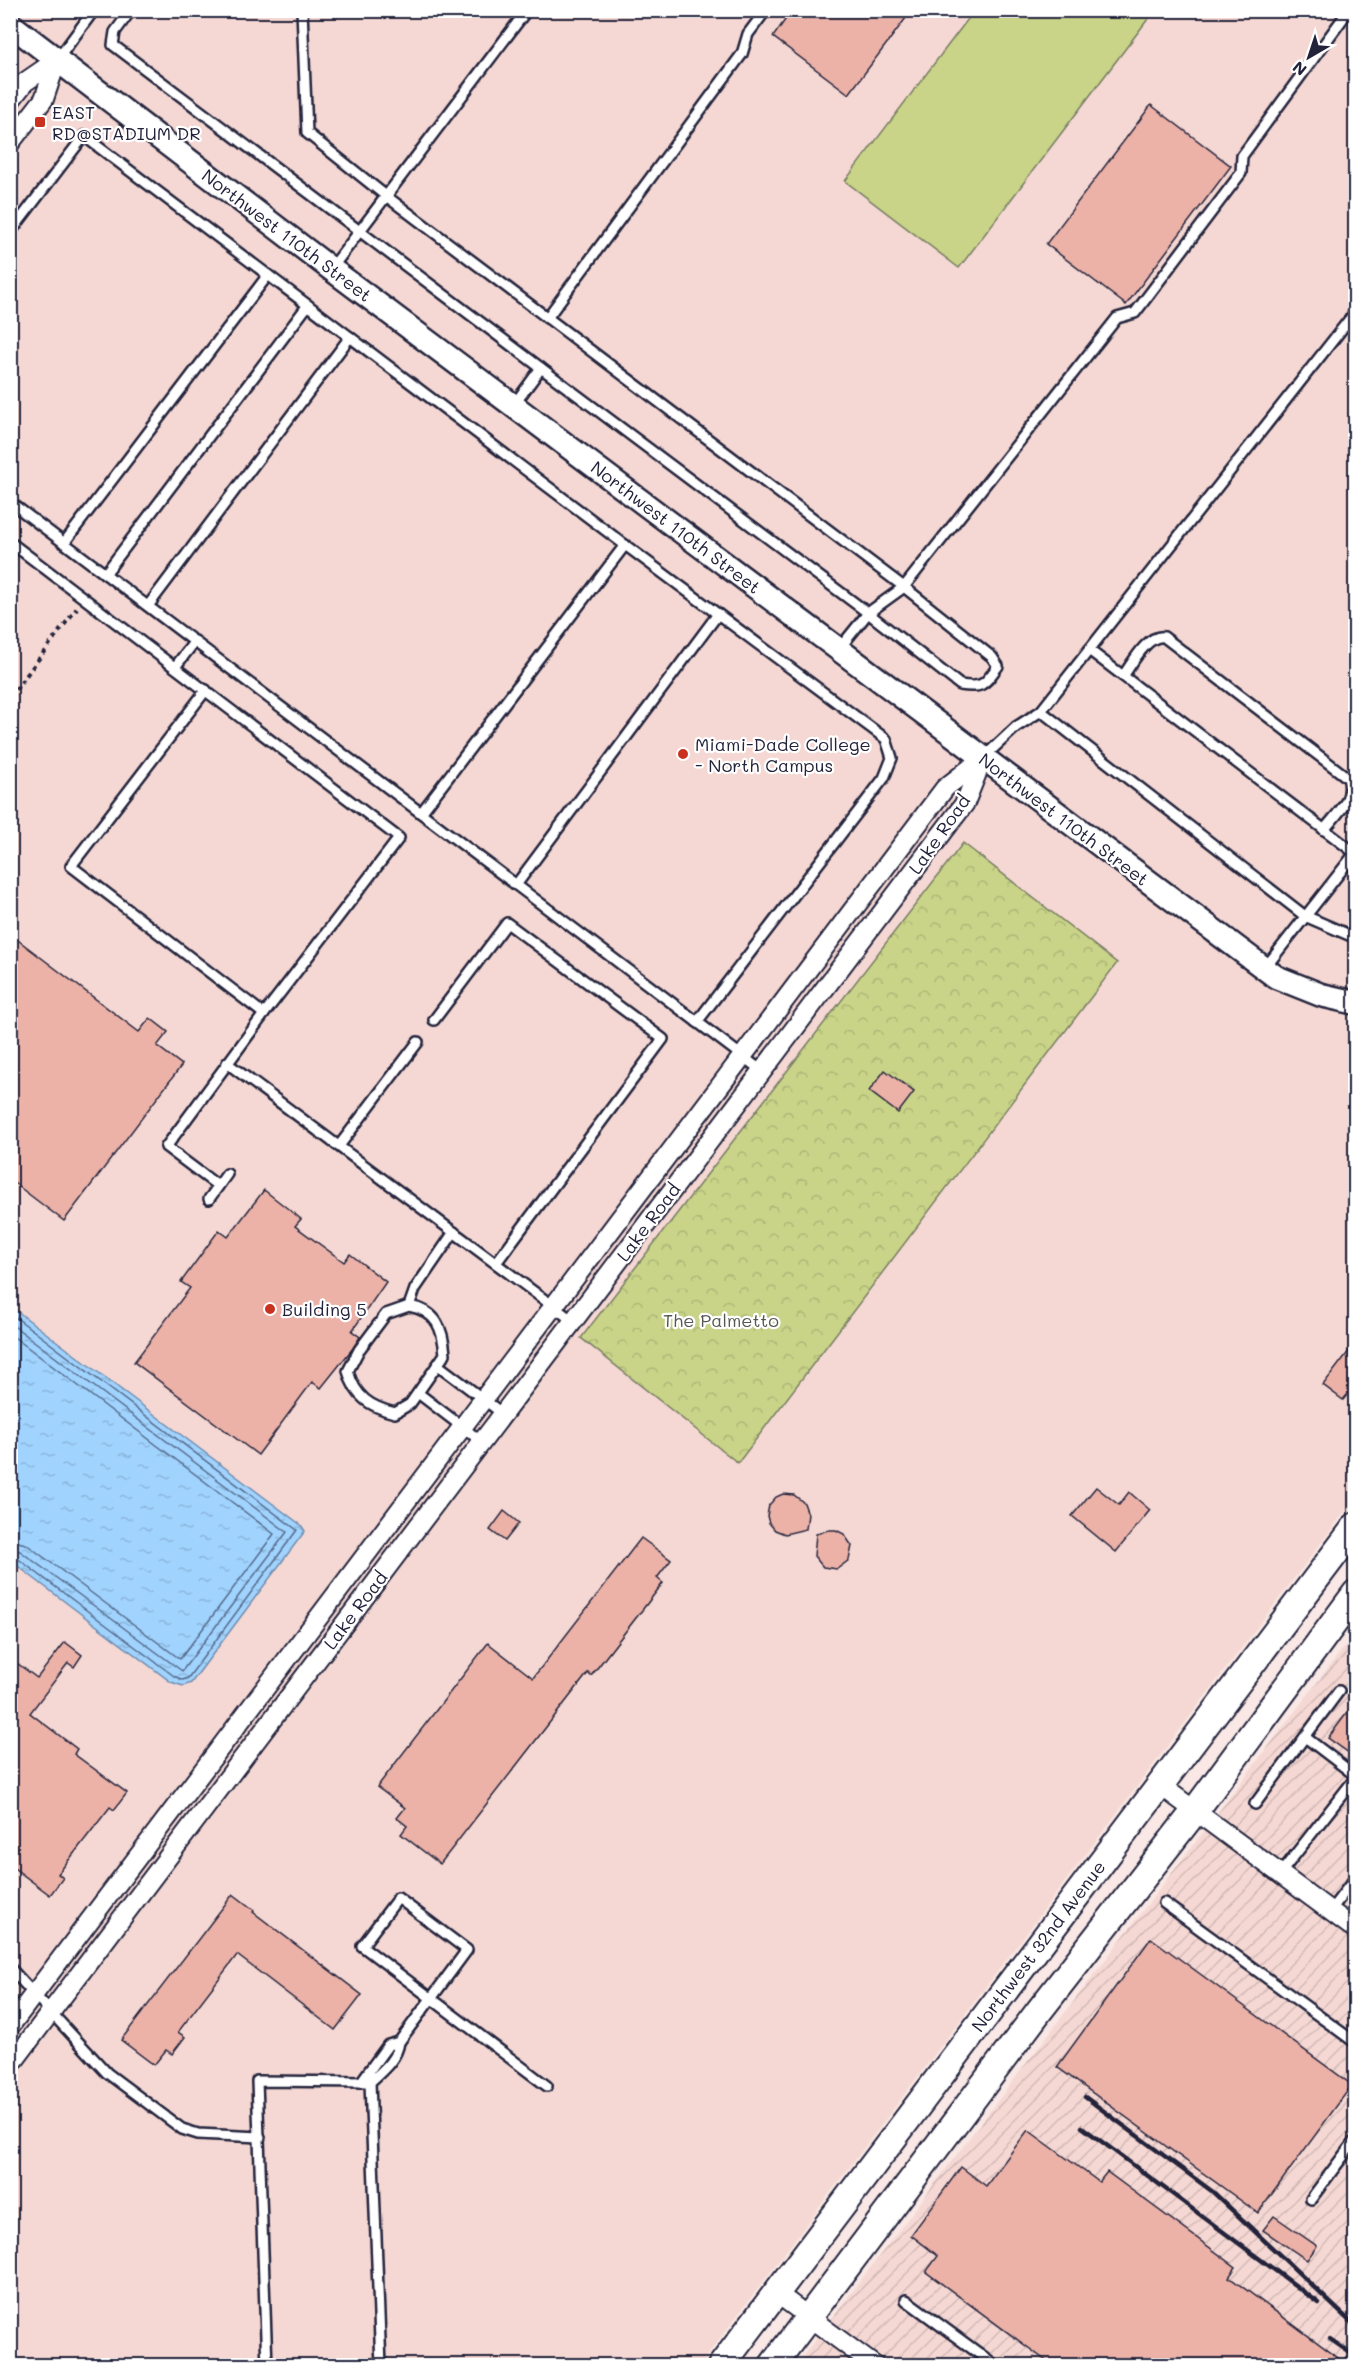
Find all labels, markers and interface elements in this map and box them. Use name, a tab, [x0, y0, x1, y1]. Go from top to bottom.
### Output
north arrow	[1279, 27, 1339, 87]
text: N	[1288, 57, 1311, 81]
place label: EAST RD@STADIUM DR	[52, 100, 201, 145]
marker: EAST RD@STADIUM DR	[33, 115, 47, 129]
street label: Northwest 110th Street	[197, 163, 377, 307]
street label: Northwest 110th Street	[586, 455, 766, 599]
place label: Miami-Dade College - North Campus	[695, 732, 871, 777]
marker: Miami-Dade College - North Campus	[676, 747, 690, 761]
street label: Northwest 110th Street	[974, 747, 1154, 891]
street label: Lake Road	[903, 789, 975, 879]
street label: Lake Road	[611, 1178, 685, 1266]
place label: Building 5	[282, 1297, 367, 1321]
marker: Building 5	[263, 1302, 277, 1316]
park label: The Palmetto	[663, 1308, 779, 1332]
street label: Lake Road	[318, 1566, 392, 1654]
street label: Northwest 32nd Avenue	[966, 1855, 1110, 2037]

